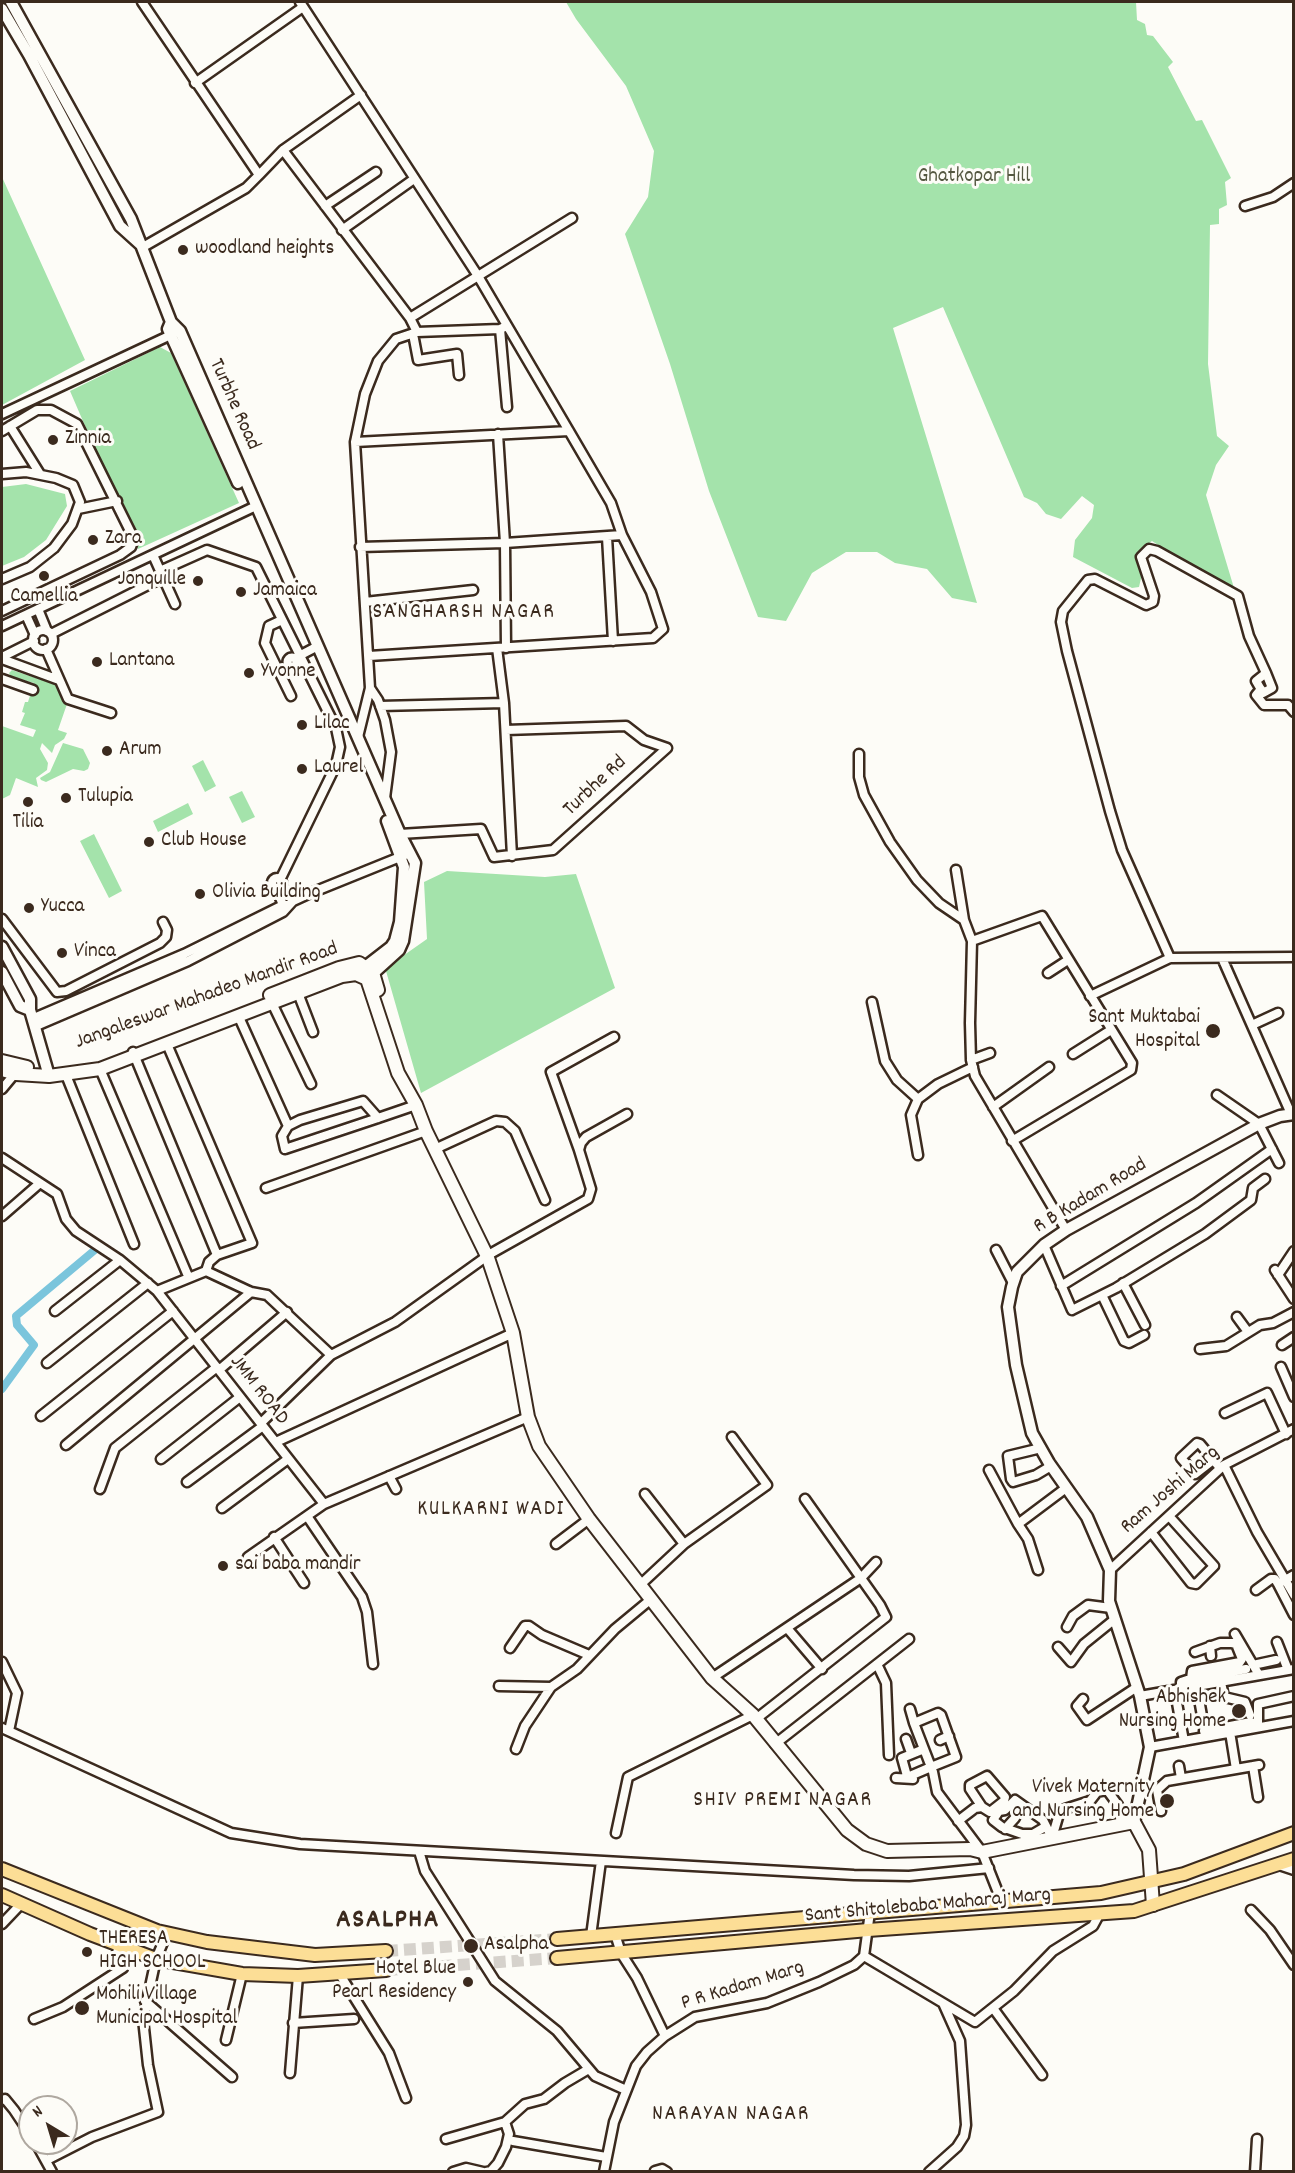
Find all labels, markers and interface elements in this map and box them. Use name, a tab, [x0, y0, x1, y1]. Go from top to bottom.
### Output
park label: Ghatkopar Hill	[918, 165, 1030, 191]
place label: woodland heights	[195, 237, 334, 263]
marker: woodland heights	[176, 243, 190, 257]
street label: Turbhe Road	[202, 355, 264, 455]
place label: Zinnia	[65, 427, 111, 453]
marker: Zinnia	[46, 433, 60, 447]
place label: Zara	[105, 527, 142, 553]
marker: Zara	[86, 533, 100, 547]
place label: Jonquille	[118, 568, 186, 594]
marker: Camellia	[37, 569, 51, 583]
marker: Jonquille	[191, 574, 205, 588]
place label: Jamaica	[253, 579, 317, 605]
place label: Camellia	[10, 585, 78, 611]
marker: Jamaica	[234, 585, 248, 599]
district label: SANGHARSH NAGAR	[373, 601, 555, 627]
place label: Lantana	[109, 649, 174, 675]
marker: Lantana	[90, 655, 104, 669]
place label: Yvonne	[261, 660, 315, 686]
marker: Yvonne	[242, 666, 256, 680]
place label: Lilac	[314, 712, 350, 738]
marker: Lilac	[295, 718, 309, 732]
place label: Arum	[119, 738, 162, 764]
marker: Arum	[100, 744, 114, 758]
street label: Turbhe Rd	[559, 751, 633, 823]
place label: Laurel	[314, 756, 364, 782]
marker: Laurel	[295, 762, 309, 776]
place label: Tulupia	[78, 785, 133, 811]
marker: Tulupia	[59, 791, 73, 805]
marker: Tilia	[21, 795, 35, 809]
place label: Tilia	[13, 811, 43, 837]
place label: Club House	[161, 829, 247, 855]
marker: Club House	[142, 835, 156, 849]
place label: Olivia Building	[212, 881, 321, 907]
marker: Olivia Building	[193, 887, 207, 901]
place label: Yucca	[41, 895, 84, 921]
marker: Yucca	[22, 901, 36, 915]
street label: Jangaleswar Mahadeo Mandir Road	[72, 938, 342, 1056]
place label: Vinca	[74, 940, 116, 966]
marker: Vinca	[55, 946, 69, 960]
place label: Sant Muktabai Hospital	[1088, 1006, 1200, 1056]
marker: Sant Muktabai Hospital	[1204, 1022, 1222, 1040]
street label: R B Kadam Road	[1030, 1153, 1152, 1241]
street label: JMM ROAD	[223, 1351, 293, 1431]
street label: Ram Joshi Marg	[1116, 1441, 1226, 1541]
district label: KULKARNI WADI	[417, 1498, 565, 1524]
place label: sai baba mandir	[235, 1553, 360, 1579]
marker: sai baba mandir	[216, 1559, 230, 1573]
place label: Abhishek Nursing Home	[1119, 1686, 1226, 1736]
marker: Abhishek Nursing Home	[1230, 1702, 1248, 1720]
place label: Vivek Maternity and Nursing Home	[1012, 1776, 1154, 1826]
district label: SHIV PREMI NAGAR	[693, 1789, 873, 1815]
marker: Vivek Maternity and Nursing Home	[1158, 1792, 1176, 1810]
street label: Sant Shitolebaba Maharaj Marg	[804, 1884, 1052, 1930]
district label: ASALPHA	[336, 1906, 440, 1938]
place label: THERESA HIGH SCHOOL	[99, 1927, 206, 1977]
place label: Asalpha	[484, 1933, 548, 1959]
marker: Asalpha	[462, 1937, 480, 1955]
marker: THERESA HIGH SCHOOL	[80, 1945, 94, 1959]
street label: P R Kadam Marg	[679, 1956, 807, 2018]
place label: Hotel Blue Pearl Residency	[332, 1957, 456, 2007]
marker: Hotel Blue Pearl Residency	[461, 1975, 475, 1989]
place label: Mohili Village Municipal Hospital	[96, 1983, 238, 2033]
marker: Mohili Village Municipal Hospital	[73, 1999, 91, 2017]
north arrow	[18, 2095, 78, 2155]
text: N	[28, 2101, 48, 2123]
district label: NARAYAN NAGAR	[652, 2103, 810, 2129]

